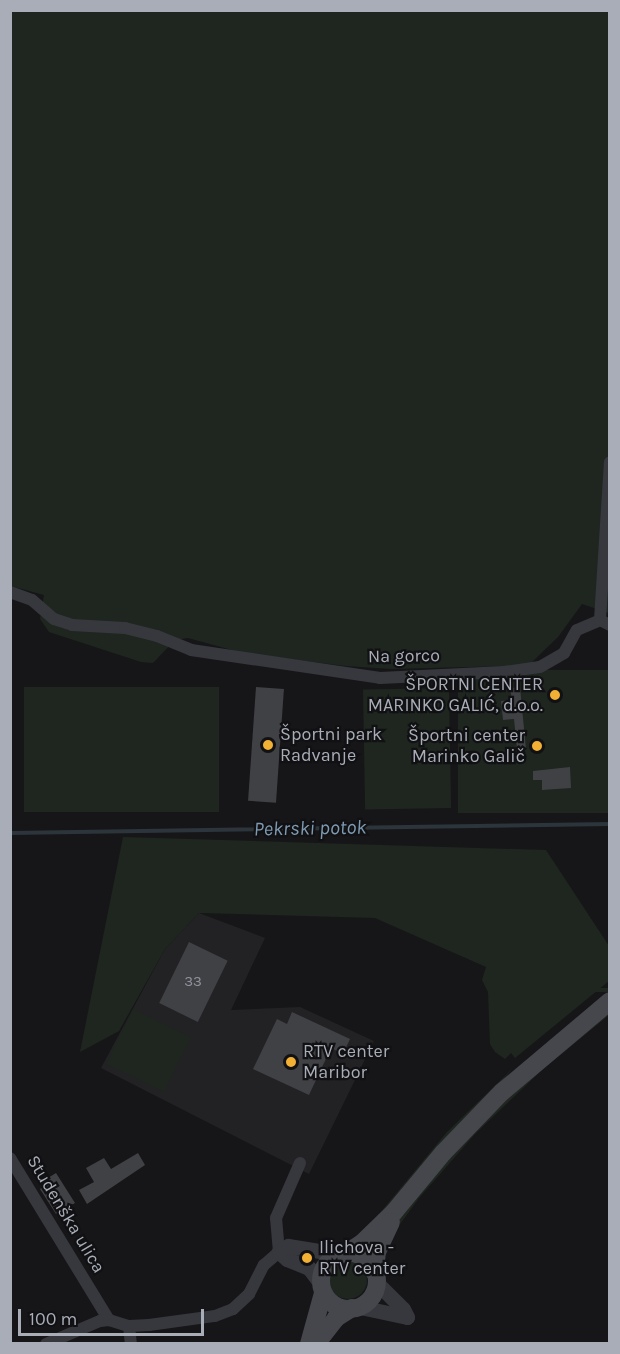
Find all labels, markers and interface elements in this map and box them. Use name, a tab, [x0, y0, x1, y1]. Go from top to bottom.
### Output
street label: Na gorco	[368, 645, 440, 667]
place label: ŠPORTNI CENTER MARINKO GALIĆ, d.o.o.	[368, 674, 543, 716]
marker: ŠPORTNI CENTER MARINKO GALIĆ, d.o.o.	[548, 688, 562, 702]
place label: Športni park Radvanje	[280, 724, 382, 766]
place label: Športni center Marinko Galič	[408, 725, 525, 768]
marker: Športni park Radvanje	[261, 738, 275, 752]
marker: Športni center Marinko Galič	[530, 739, 544, 753]
water label: Pekrski potok	[253, 815, 367, 841]
house number: 33	[184, 973, 202, 991]
place label: RTV center Maribor	[303, 1041, 389, 1084]
marker: RTV center Maribor	[284, 1055, 298, 1069]
street label: Studenška ulica	[22, 1151, 110, 1277]
place label: Ilichova - RTV center	[319, 1237, 405, 1280]
marker: Ilichova - RTV center	[300, 1251, 314, 1265]
scale bar	[21, 1297, 207, 1335]
text: 100 m	[29, 1308, 77, 1330]

